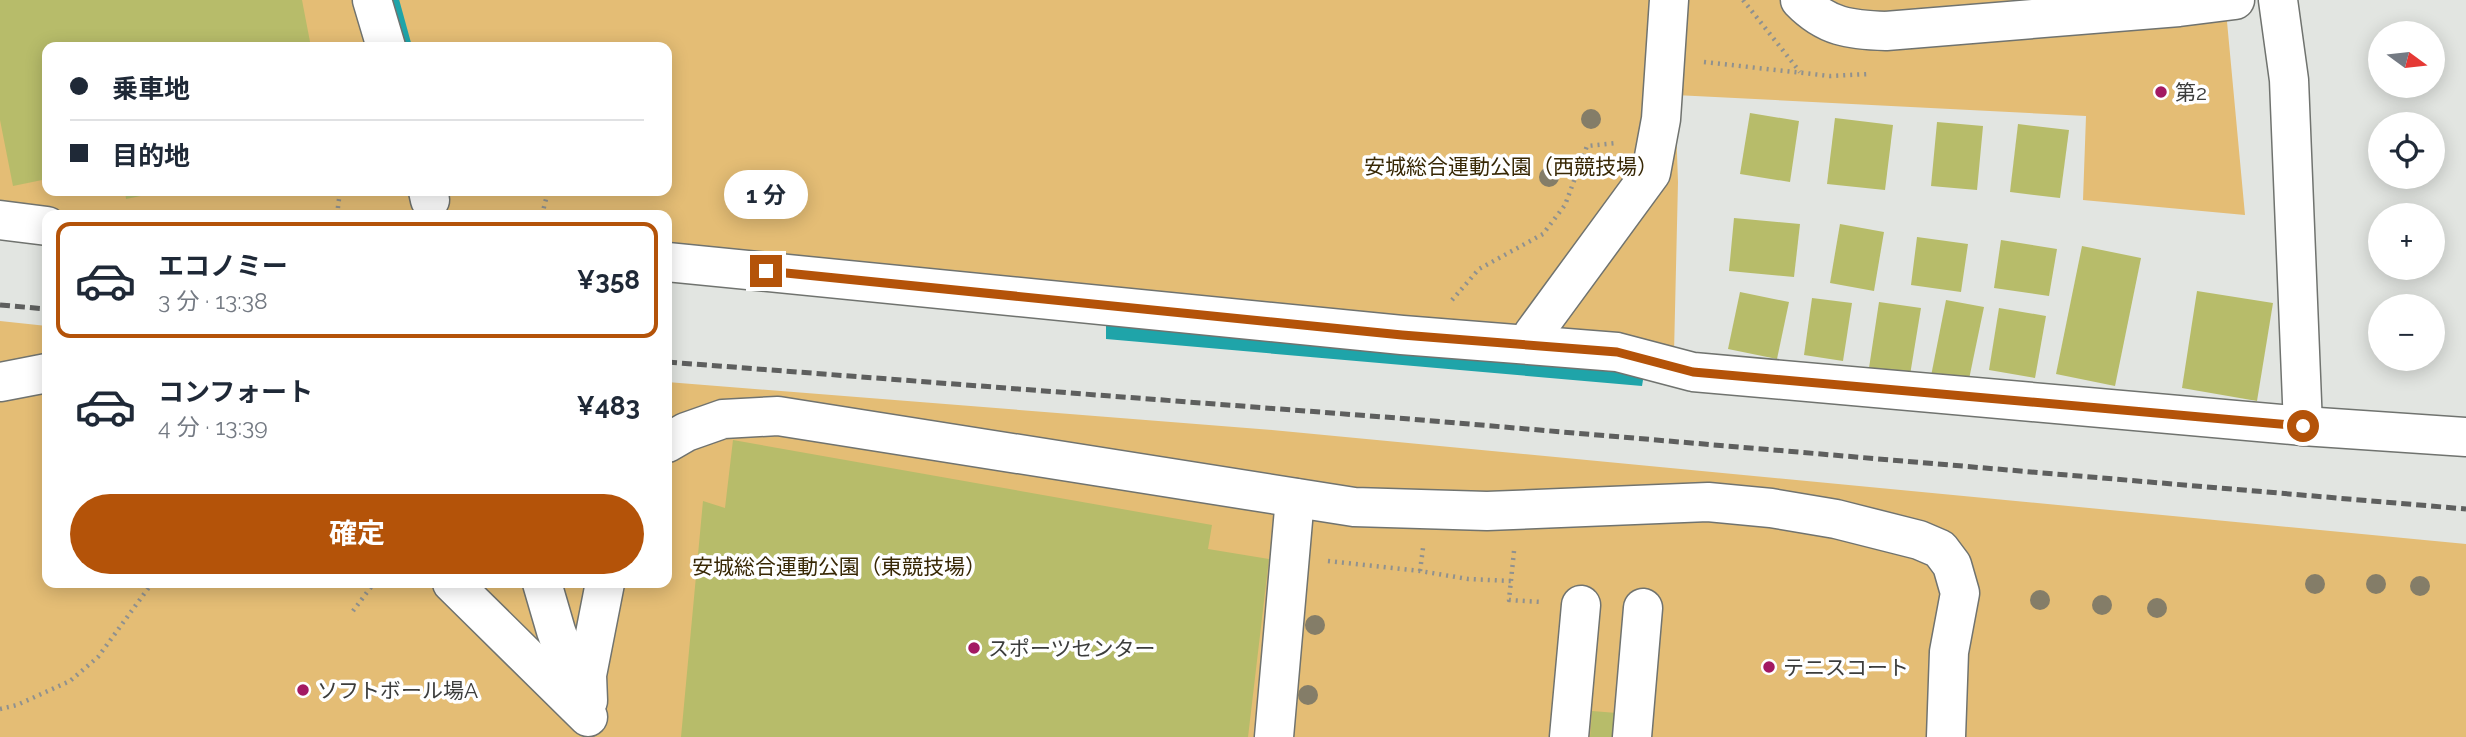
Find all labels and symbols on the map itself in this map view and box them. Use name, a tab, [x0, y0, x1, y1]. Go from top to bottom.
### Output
north arrow	[2368, 21, 2445, 98]
place label: 第2	[2175, 80, 2207, 105]
marker: 第2	[2153, 84, 2169, 100]
park label: 安城総合運動公園（西競技場）	[1364, 154, 1658, 179]
callout: 1 分	[724, 170, 808, 218]
route end	[750, 255, 782, 287]
route start	[2287, 410, 2319, 442]
park label: 安城総合運動公園（東競技場）	[692, 554, 986, 579]
place label: スポーツセンター	[988, 636, 1156, 661]
marker: スポーツセンター	[966, 640, 982, 656]
place label: テニスコート	[1783, 655, 1909, 680]
marker: テニスコート	[1761, 659, 1777, 675]
place label: ソフトボール場A	[317, 678, 478, 703]
marker: ソフトボール場A	[295, 682, 311, 698]

